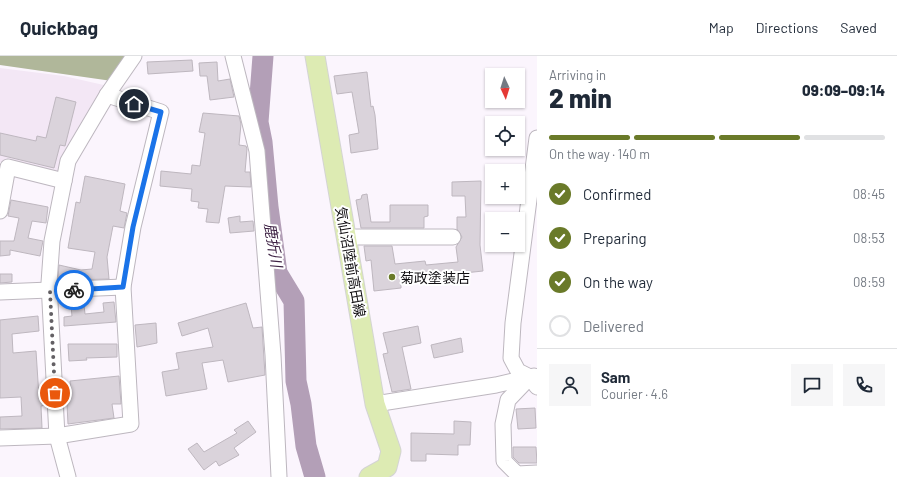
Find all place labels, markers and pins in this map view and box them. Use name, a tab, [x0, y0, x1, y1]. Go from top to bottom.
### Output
pin	[117, 87, 151, 121]
place label: 菊政塗装店	[400, 269, 470, 286]
marker: 菊政塗装店	[387, 272, 397, 282]
pin	[38, 376, 72, 410]

